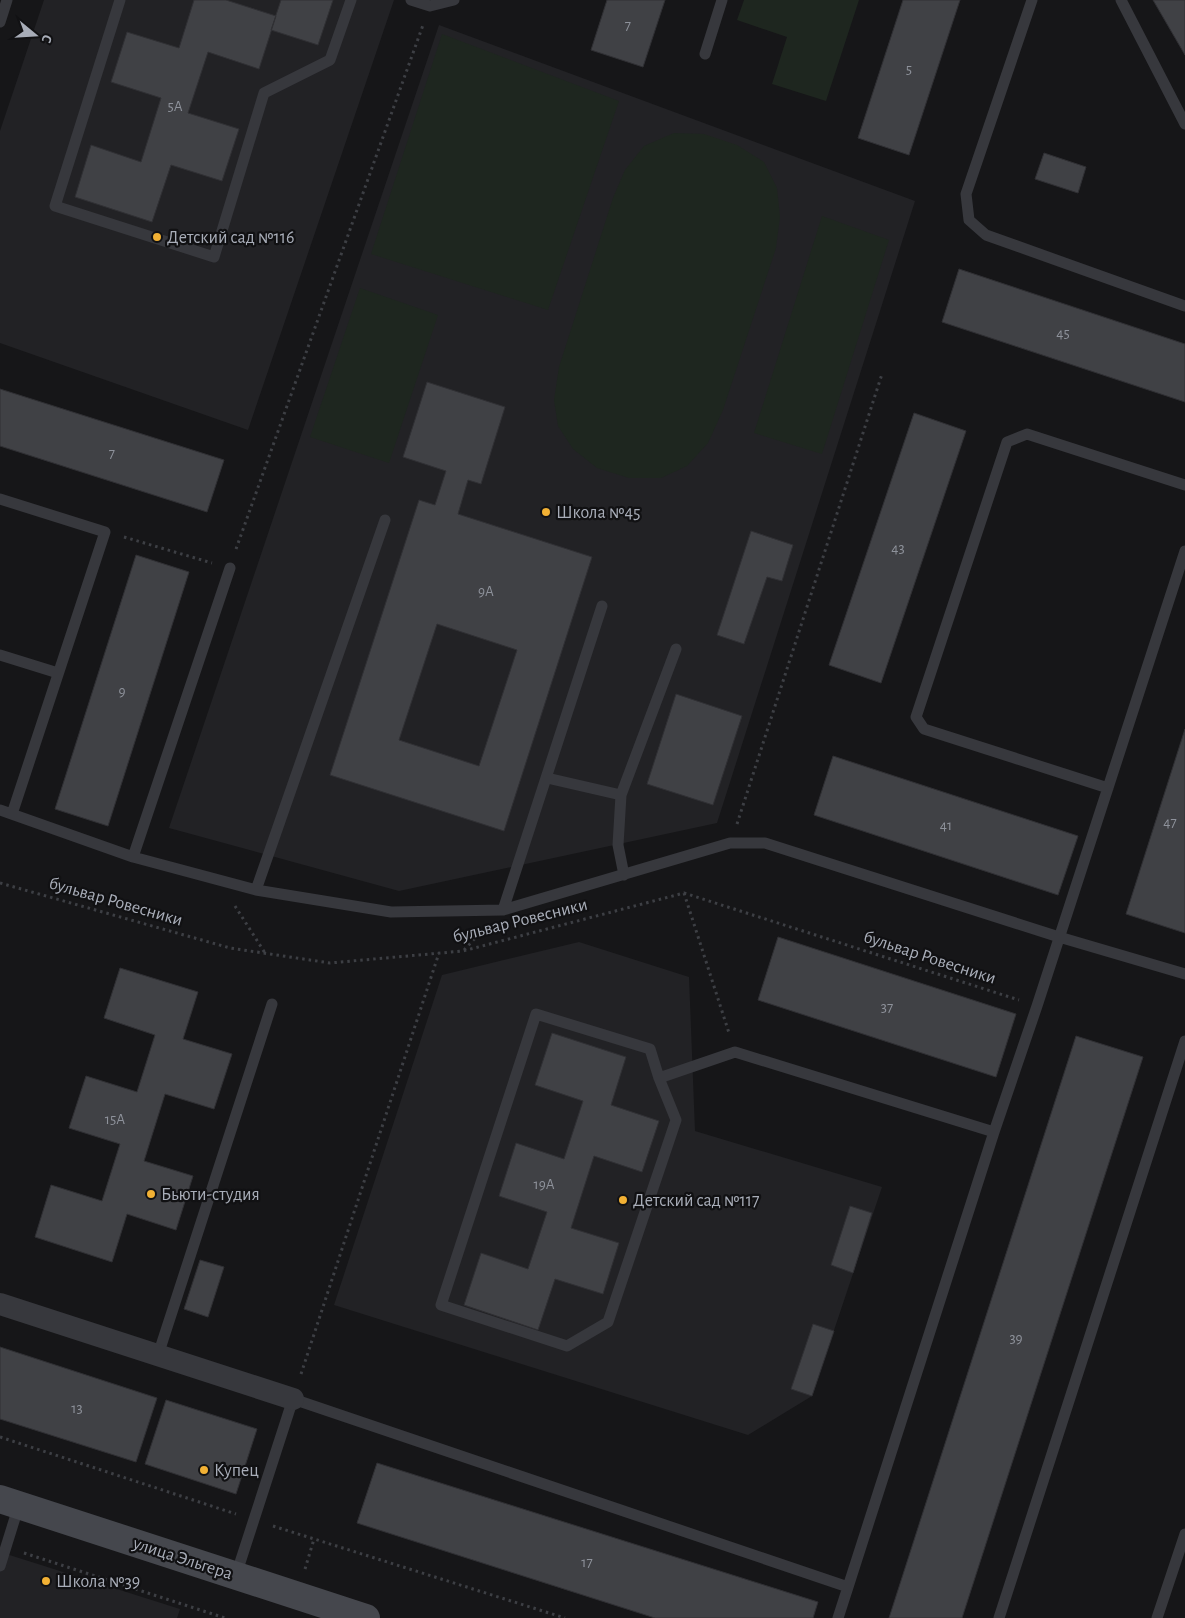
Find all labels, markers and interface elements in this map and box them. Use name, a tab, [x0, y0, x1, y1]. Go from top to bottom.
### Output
north arrow	[10, 10, 60, 60]
house number: 7	[625, 18, 631, 33]
text: С	[38, 33, 54, 45]
house number: 5	[906, 62, 912, 77]
house number: 5А	[167, 99, 183, 114]
place label: Детский сад №116	[167, 229, 294, 247]
marker: Детский сад №116	[151, 231, 163, 243]
house number: 45	[1056, 326, 1070, 341]
house number: 7	[109, 446, 115, 461]
place label: Школа №45	[556, 504, 641, 522]
marker: Школа №45	[540, 506, 552, 518]
house number: 43	[891, 541, 905, 556]
house number: 9А	[478, 584, 494, 599]
house number: 9	[118, 684, 126, 699]
house number: 47	[1163, 815, 1177, 830]
house number: 41	[940, 818, 952, 833]
street label: бульвар Ровесники	[47, 873, 185, 930]
street label: бульвар Ровесники	[451, 895, 589, 946]
street label: бульвар Ровесники	[861, 927, 998, 988]
house number: 37	[881, 1000, 893, 1015]
house number: 15А	[105, 1112, 125, 1127]
house number: 19А	[533, 1177, 555, 1192]
place label: Бьюти-студия	[161, 1186, 260, 1204]
marker: Бьюти-студия	[145, 1188, 157, 1200]
place label: Детский сад №117	[633, 1192, 759, 1210]
marker: Детский сад №117	[617, 1194, 629, 1206]
house number: 39	[1009, 1331, 1023, 1346]
house number: 13	[71, 1401, 83, 1416]
place label: Купец	[214, 1462, 259, 1480]
marker: Купец	[198, 1464, 210, 1476]
street label: улица Эльгера	[130, 1534, 235, 1583]
house number: 17	[581, 1555, 593, 1570]
place label: Школа №39	[56, 1573, 140, 1591]
marker: Школа №39	[40, 1575, 52, 1587]

